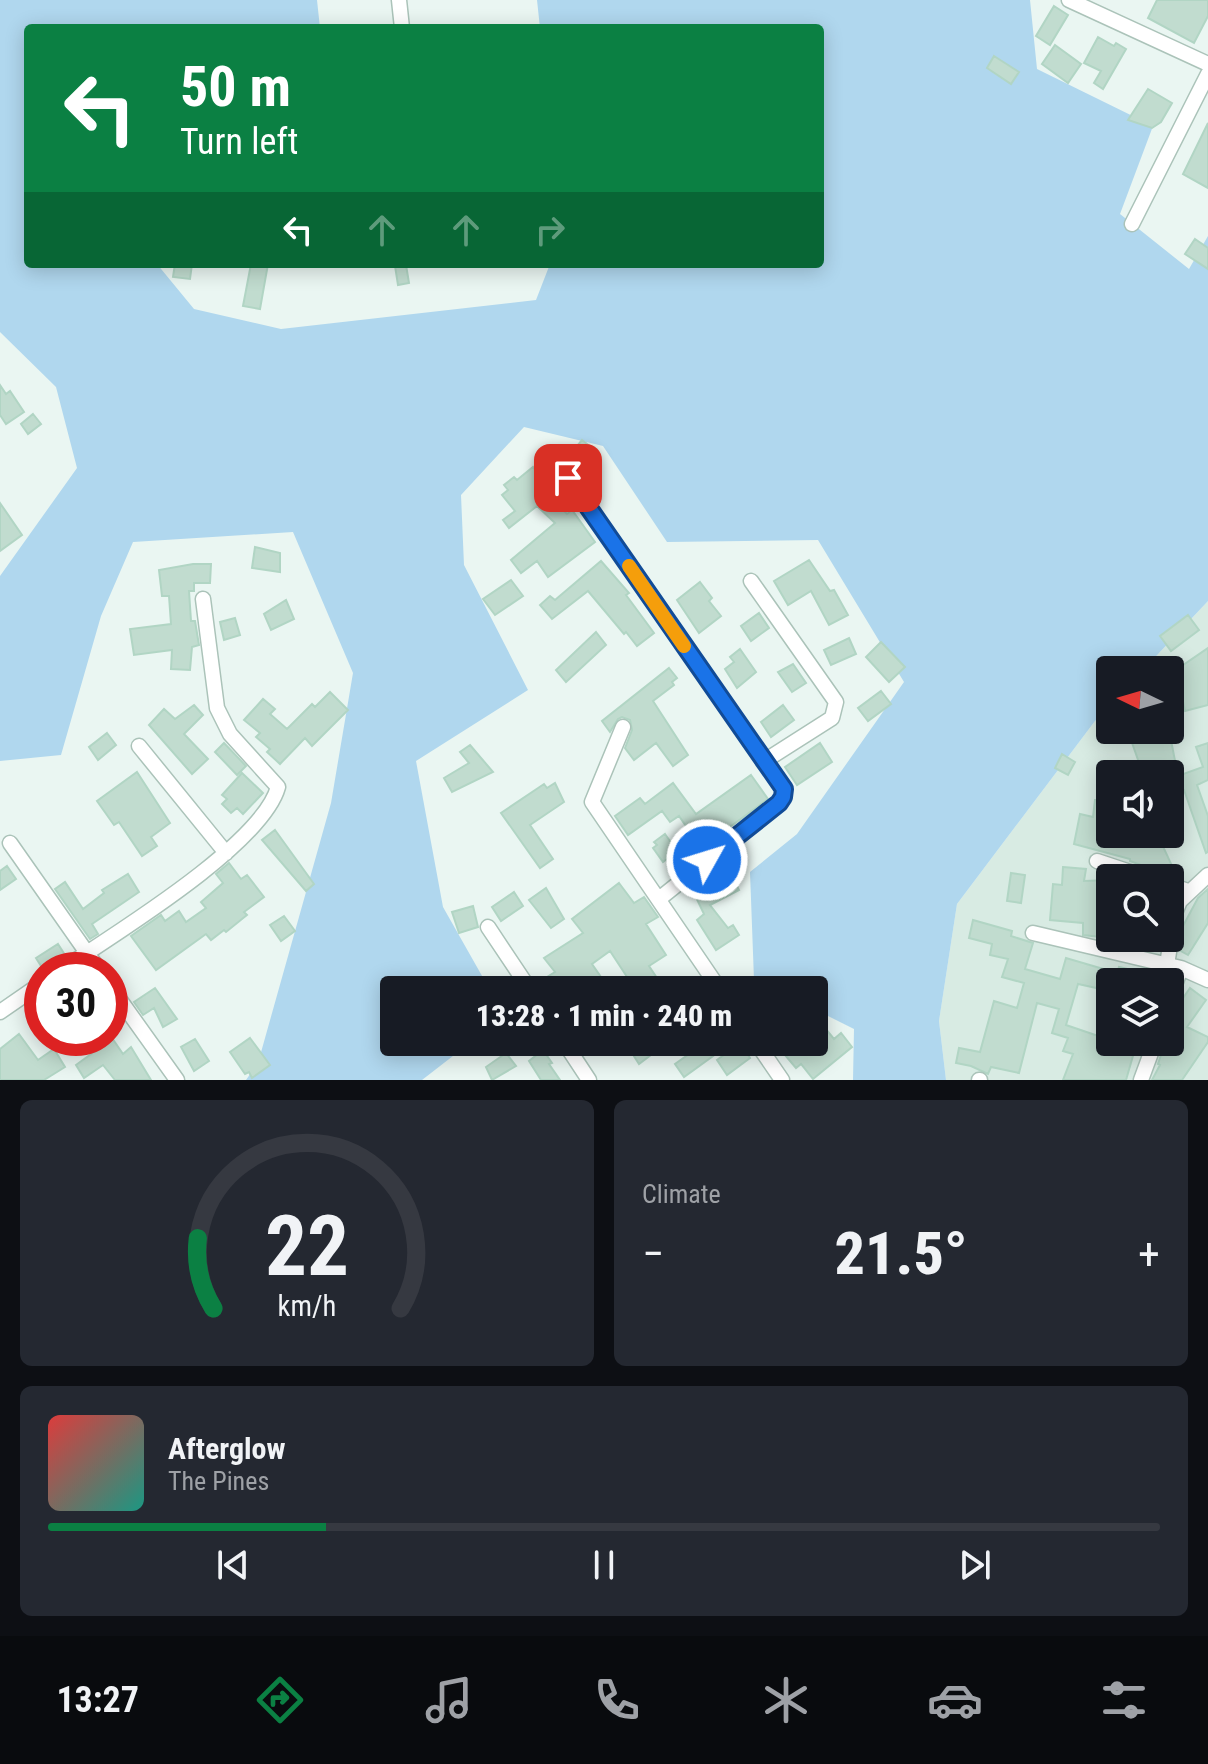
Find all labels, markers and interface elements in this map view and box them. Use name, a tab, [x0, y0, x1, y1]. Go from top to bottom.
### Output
text: 50 m	[180, 54, 291, 120]
icon: left	[48, 56, 152, 160]
text: Turn left	[180, 121, 298, 163]
icon: left	[276, 208, 320, 252]
icon: ahead	[360, 208, 404, 252]
icon: ahead	[444, 208, 488, 252]
icon: right	[528, 208, 572, 252]
pin	[534, 444, 602, 512]
icon: arrive	[546, 456, 590, 500]
north arrow	[1096, 656, 1184, 744]
map controls	[1096, 656, 1184, 1056]
button: sound	[1096, 760, 1184, 848]
position arrow	[665, 818, 749, 902]
button: search	[1096, 864, 1184, 952]
speed limit sign: 30	[24, 952, 128, 1056]
button: layers	[1096, 968, 1184, 1056]
text: 13:28 · 1 min · 240 m	[476, 998, 732, 1033]
text: Climate	[642, 1179, 721, 1209]
text: 22	[265, 1198, 349, 1295]
text: 21.5°	[835, 1218, 968, 1289]
text: −	[642, 1228, 664, 1280]
text: +	[1138, 1228, 1160, 1280]
text: km/h	[278, 1289, 336, 1323]
text: Afterglow	[168, 1431, 286, 1466]
text: The Pines	[168, 1466, 269, 1496]
icon: previous	[211, 1543, 255, 1587]
icon: pause	[582, 1543, 626, 1587]
icon: next	[953, 1543, 997, 1587]
icon: directions	[252, 1672, 308, 1728]
icon: music	[421, 1672, 477, 1728]
icon: phone	[589, 1672, 645, 1728]
icon: climate	[758, 1672, 814, 1728]
icon: car	[927, 1672, 983, 1728]
icon: filters	[1096, 1672, 1152, 1728]
text: 13:27	[56, 1679, 139, 1721]

